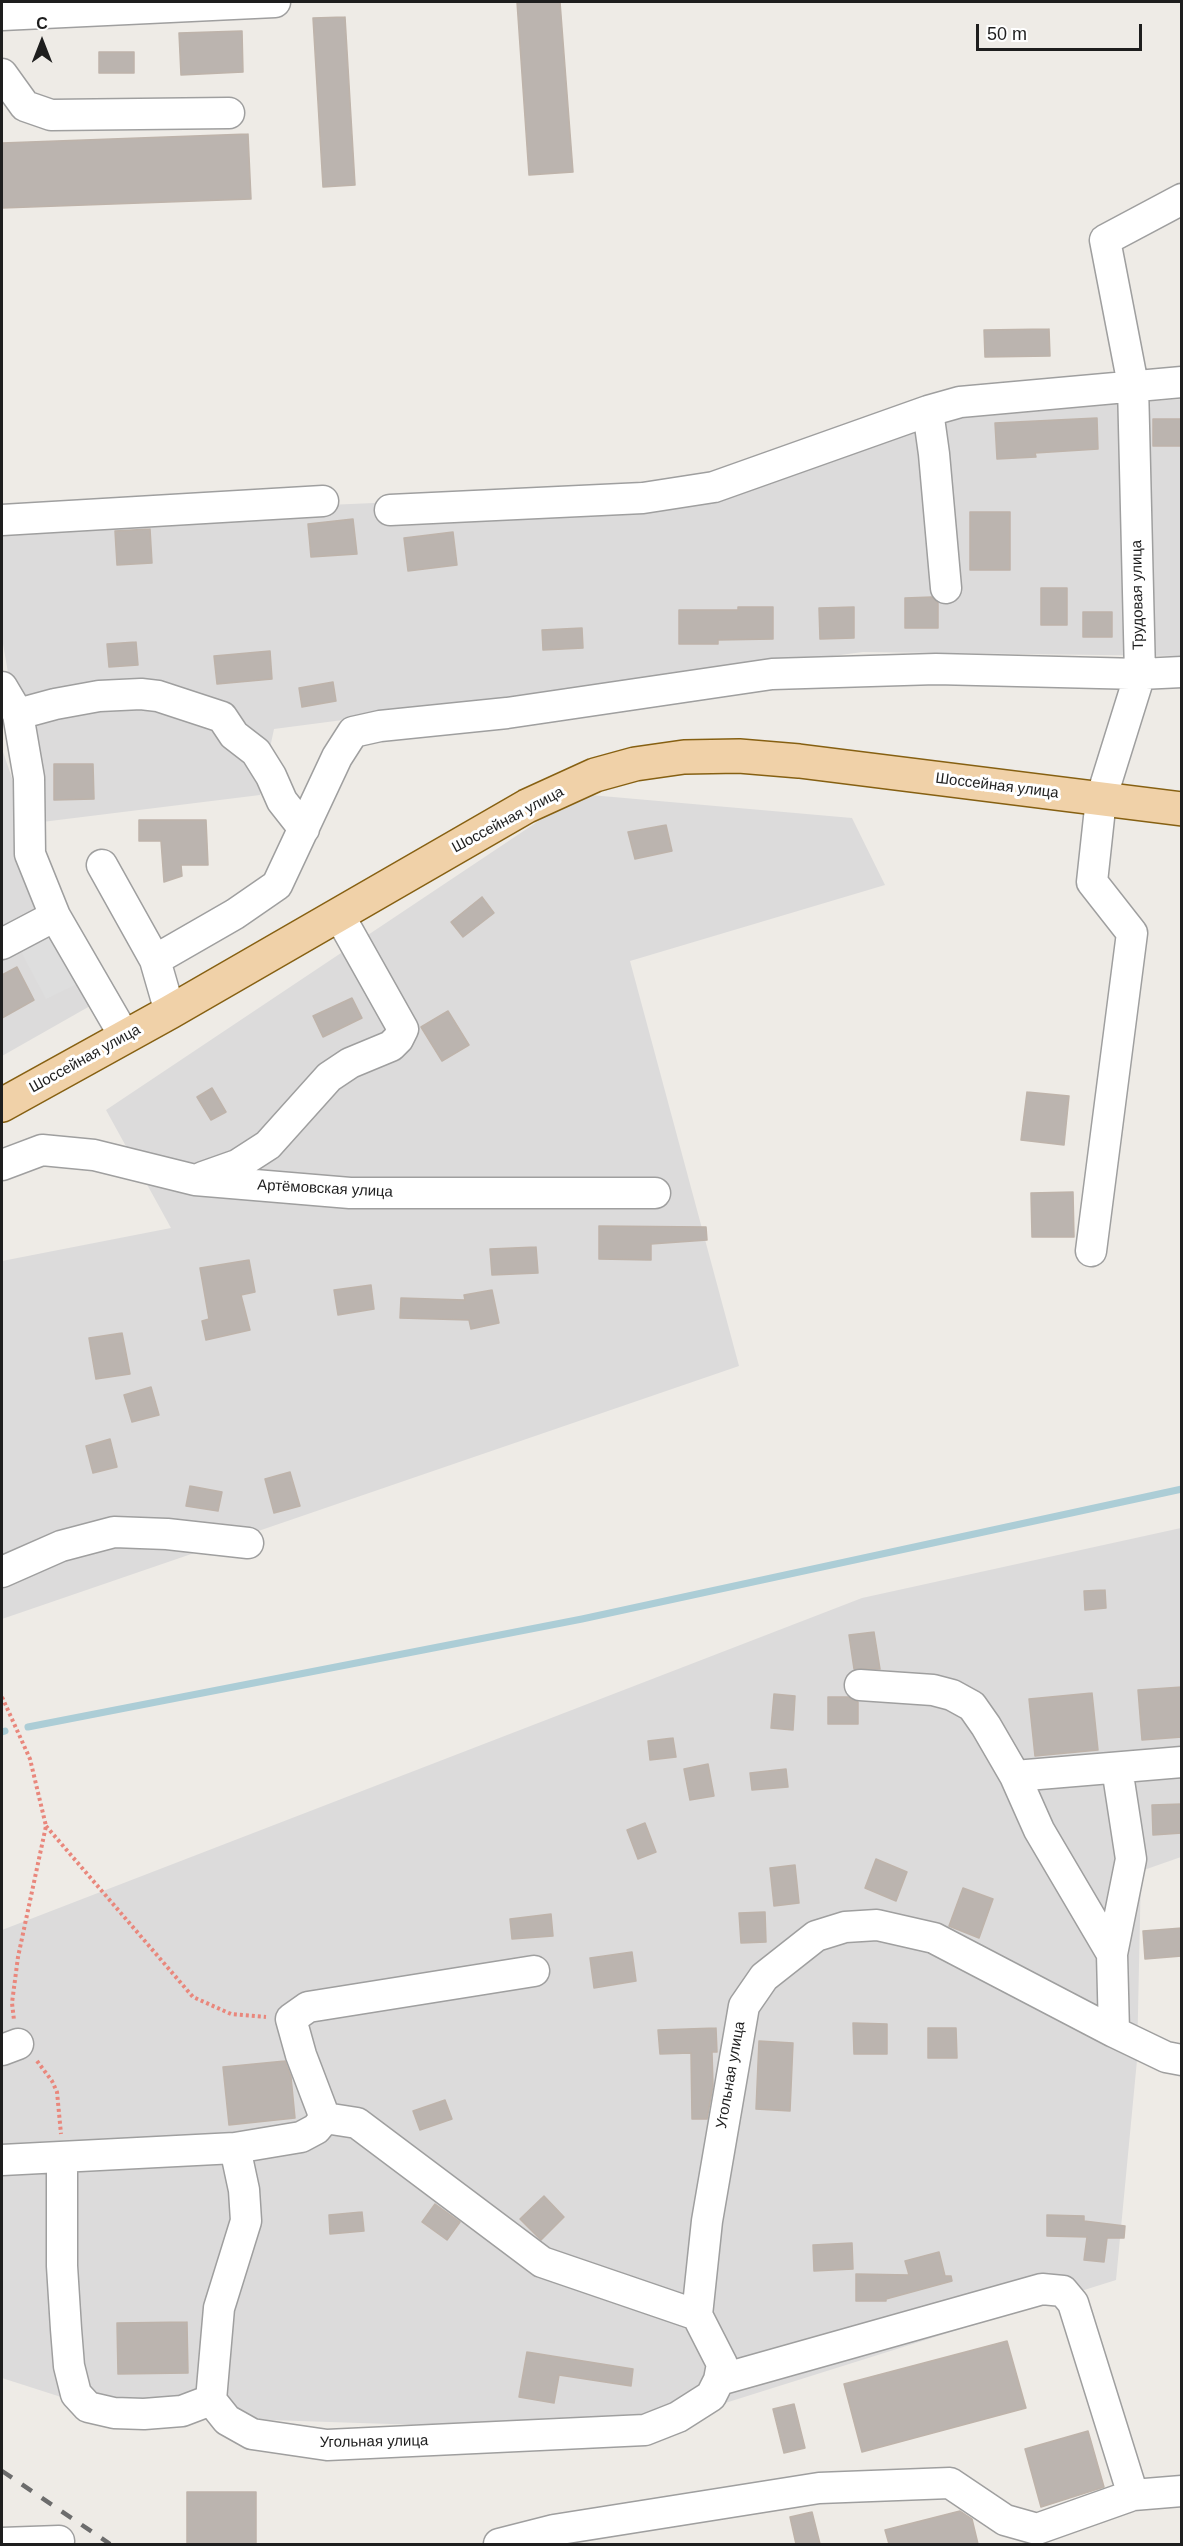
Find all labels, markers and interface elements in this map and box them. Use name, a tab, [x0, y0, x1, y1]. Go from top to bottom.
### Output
north arrow	[12, 12, 72, 72]
scale bar	[979, 12, 1146, 50]
text: С	[36, 15, 48, 32]
text: 50 m	[987, 24, 1027, 44]
street label: Трудовая улица	[1128, 540, 1148, 650]
street label: Шоссейная улица	[934, 770, 1060, 802]
street label: Шоссейная улица	[449, 783, 567, 857]
street label: Шоссейная улица	[26, 1021, 144, 1097]
street label: Артёмовская улица	[257, 1176, 393, 1202]
street label: Угольная улица	[713, 2020, 749, 2130]
street label: Угольная улица	[319, 2432, 429, 2452]

